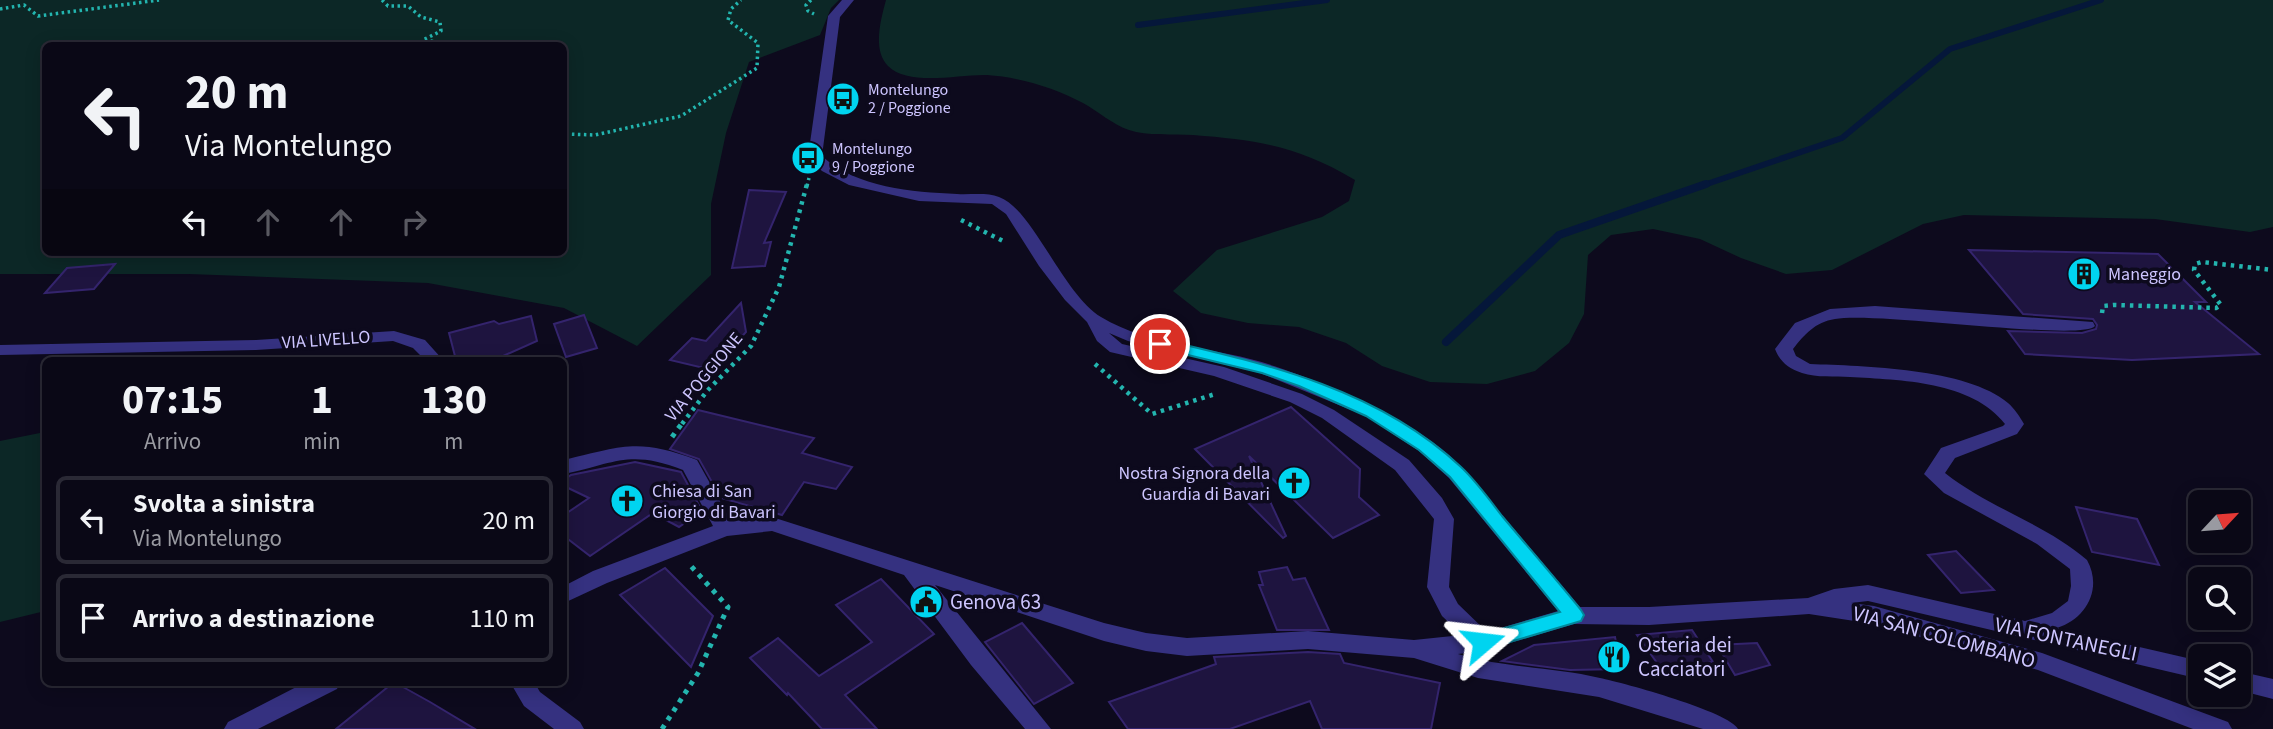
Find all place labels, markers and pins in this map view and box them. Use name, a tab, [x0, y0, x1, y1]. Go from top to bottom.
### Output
place label: Montelungo 2 / Poggione	[868, 79, 951, 119]
bus stop icon: Montelungo 2 / Poggione	[824, 80, 862, 118]
place label: Montelungo 9 / Poggione	[832, 138, 915, 178]
bus stop icon: Montelungo 9 / Poggione	[789, 139, 827, 177]
building icon: Maneggio	[2065, 255, 2103, 293]
place label: Maneggio	[2108, 262, 2181, 287]
pin	[1130, 314, 1190, 374]
place label: Nostra Signora della Guardia di Bavari	[1119, 461, 1270, 507]
church icon: Nostra Signora della Guardia di Bavari	[1275, 464, 1313, 502]
place label: Chiesa di San Giorgio di Bavari	[652, 479, 776, 525]
church icon: Chiesa di San Giorgio di Bavari	[608, 482, 646, 520]
public building icon: Genova 63	[907, 583, 945, 621]
place label: Genova 63	[950, 587, 1041, 617]
place label: Osteria dei Cacciatori	[1638, 630, 1732, 684]
restaurant icon: Osteria dei Cacciatori	[1595, 638, 1633, 676]

